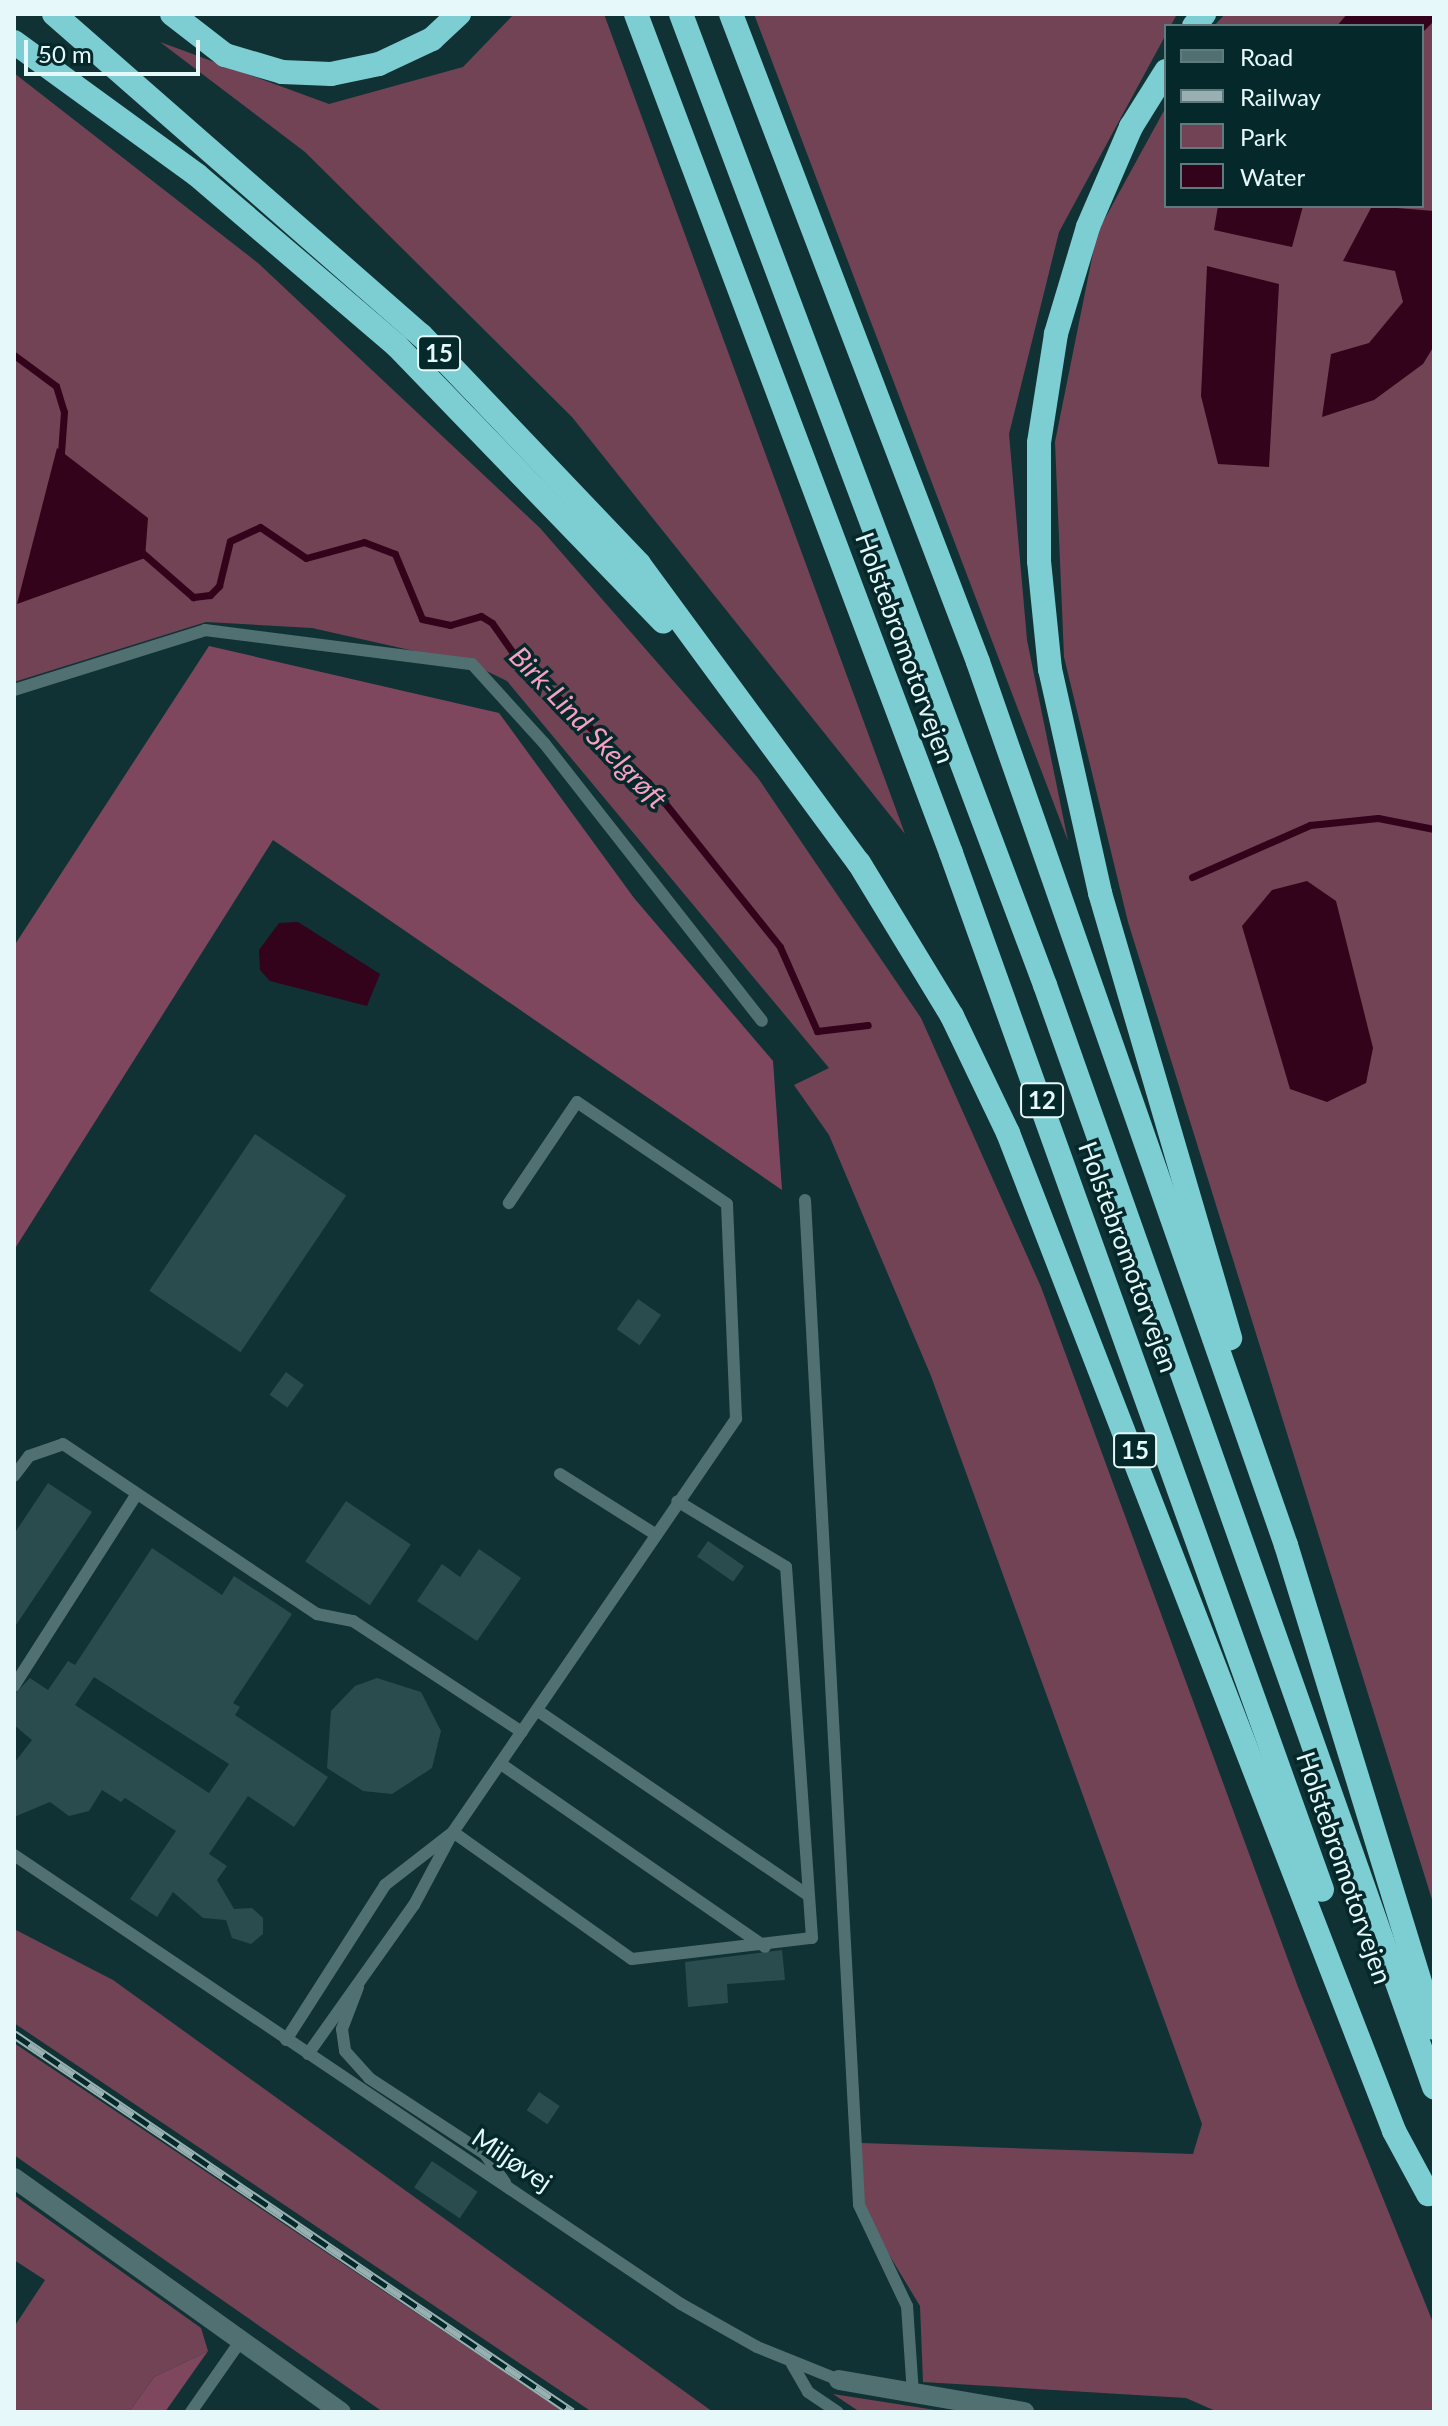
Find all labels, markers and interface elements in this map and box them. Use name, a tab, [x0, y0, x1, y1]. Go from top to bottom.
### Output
scale bar	[28, 24, 204, 74]
legend	[1164, 24, 1424, 208]
text: 50 m	[38, 39, 92, 68]
text: Road	[1240, 42, 1293, 71]
text: Railway	[1240, 82, 1321, 111]
text: Park	[1240, 122, 1287, 151]
text: Water	[1240, 162, 1305, 191]
road number: 15	[417, 333, 461, 373]
street label: Holstebromotorvejen	[849, 528, 961, 768]
water label: Birk-Lind Skelgrøft	[503, 639, 675, 815]
road number: 12	[1020, 1080, 1064, 1120]
street label: Holstebromotorvejen	[1072, 1137, 1184, 1377]
road number: 15	[1113, 1430, 1157, 1470]
street label: Holstebromotorvejen	[1290, 1748, 1398, 1988]
street label: Miljøvej	[466, 2122, 558, 2198]

